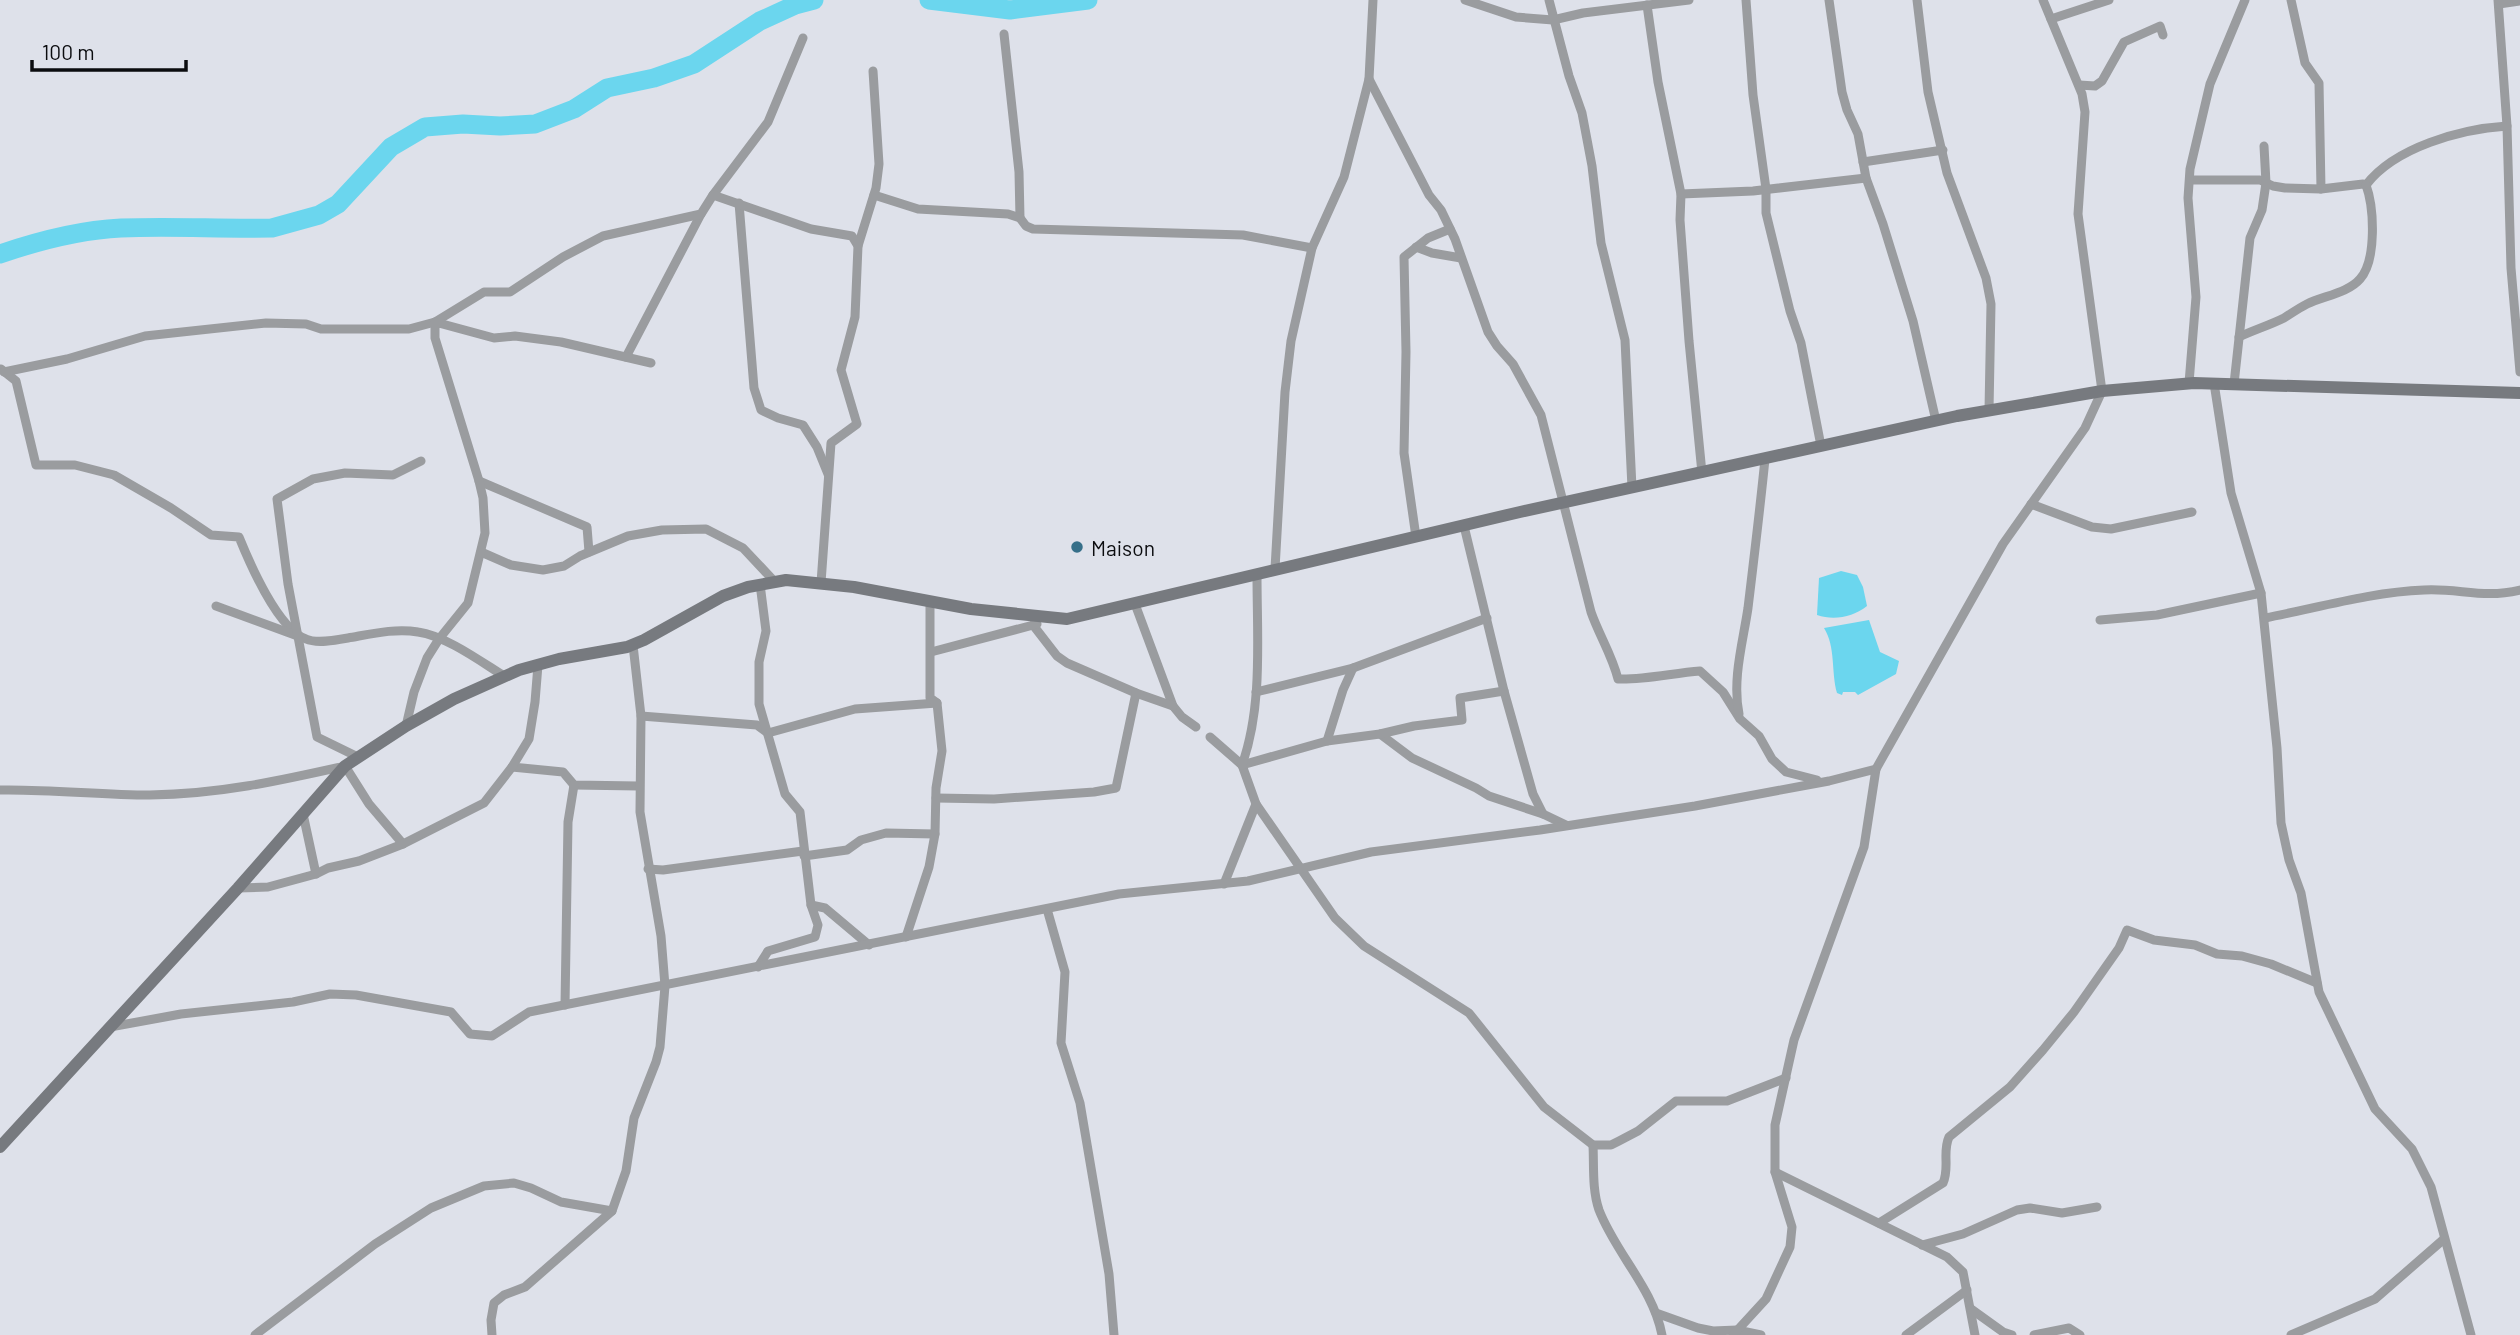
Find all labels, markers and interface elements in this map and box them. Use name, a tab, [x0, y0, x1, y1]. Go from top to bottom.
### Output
scale bar	[32, 28, 186, 72]
text: 100 m	[42, 39, 95, 64]
place label: Maison	[1091, 535, 1155, 560]
marker: Maison	[1069, 539, 1085, 555]

